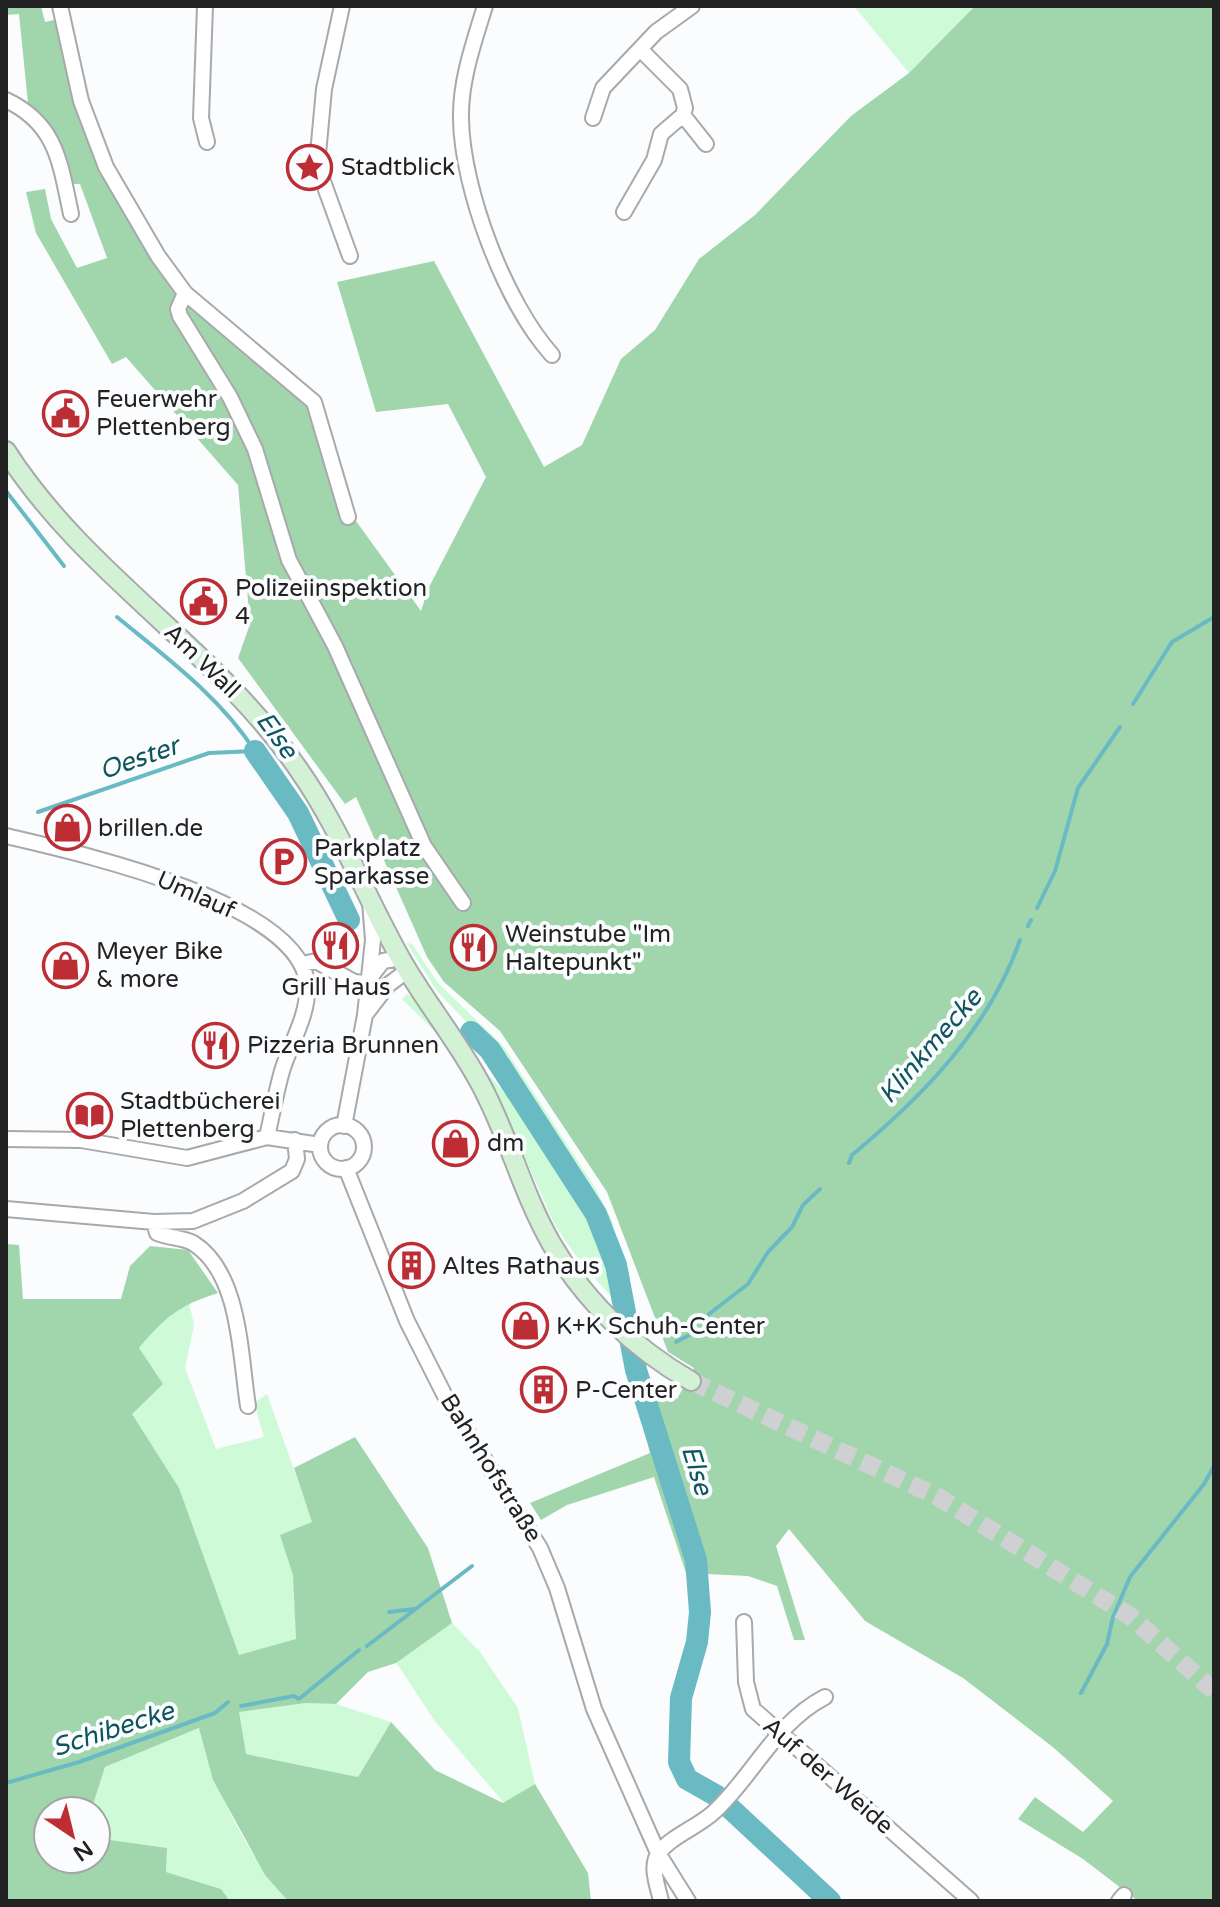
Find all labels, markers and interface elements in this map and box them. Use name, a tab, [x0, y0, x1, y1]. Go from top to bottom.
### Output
place icon: Stadtblick	[286, 143, 334, 191]
place label: Stadtblick	[341, 153, 455, 182]
place label: Feuerwehr Plettenberg	[96, 385, 231, 442]
public building icon: Feuerwehr Plettenberg	[41, 389, 89, 437]
place label: Polizeiinspektion 4	[235, 574, 427, 631]
public building icon: Polizeiinspektion 4	[180, 578, 228, 626]
street label: Am Wall	[158, 618, 246, 704]
water label: Else	[250, 706, 305, 765]
water label: Oester	[95, 729, 186, 786]
shop icon: brillen.de	[43, 804, 91, 852]
place label: brillen.de	[98, 814, 203, 843]
place label: Parkplatz Sparkasse	[314, 834, 429, 891]
parking icon: Parkplatz Sparkasse	[259, 838, 307, 886]
street label: Umlauf	[152, 865, 241, 925]
place label: Weinstube "Im Haltepunkt"	[505, 920, 671, 977]
restaurant icon: Grill Haus	[312, 921, 360, 969]
restaurant icon: Weinstube "Im Haltepunkt"	[450, 924, 498, 972]
place label: Meyer Bike & more	[96, 937, 223, 994]
shop icon: Meyer Bike & more	[41, 941, 89, 989]
place label: Grill Haus	[281, 973, 391, 1002]
water label: Klinkmecke	[872, 981, 989, 1110]
restaurant icon: Pizzeria Brunnen	[192, 1021, 240, 1069]
place label: Pizzeria Brunnen	[247, 1031, 439, 1060]
place label: Stadtbücherei Plettenberg	[120, 1087, 280, 1144]
library icon: Stadtbücherei Plettenberg	[65, 1091, 113, 1139]
shop icon: dm	[432, 1119, 480, 1167]
place label: dm	[487, 1129, 524, 1158]
building icon: Altes Rathaus	[387, 1242, 435, 1290]
place label: Altes Rathaus	[442, 1252, 600, 1281]
shop icon: K+K Schuh-Center	[501, 1302, 549, 1350]
place label: K+K Schuh-Center	[556, 1312, 766, 1341]
building icon: P-Center	[520, 1366, 568, 1414]
place label: P-Center	[575, 1376, 678, 1405]
street label: Bahnhofstraße	[434, 1389, 548, 1547]
water label: Else	[675, 1441, 720, 1500]
water label: Schibecke	[48, 1694, 179, 1763]
street label: Auf der Weide	[757, 1712, 899, 1840]
north arrow	[32, 1795, 112, 1875]
text: N	[68, 1835, 98, 1866]

